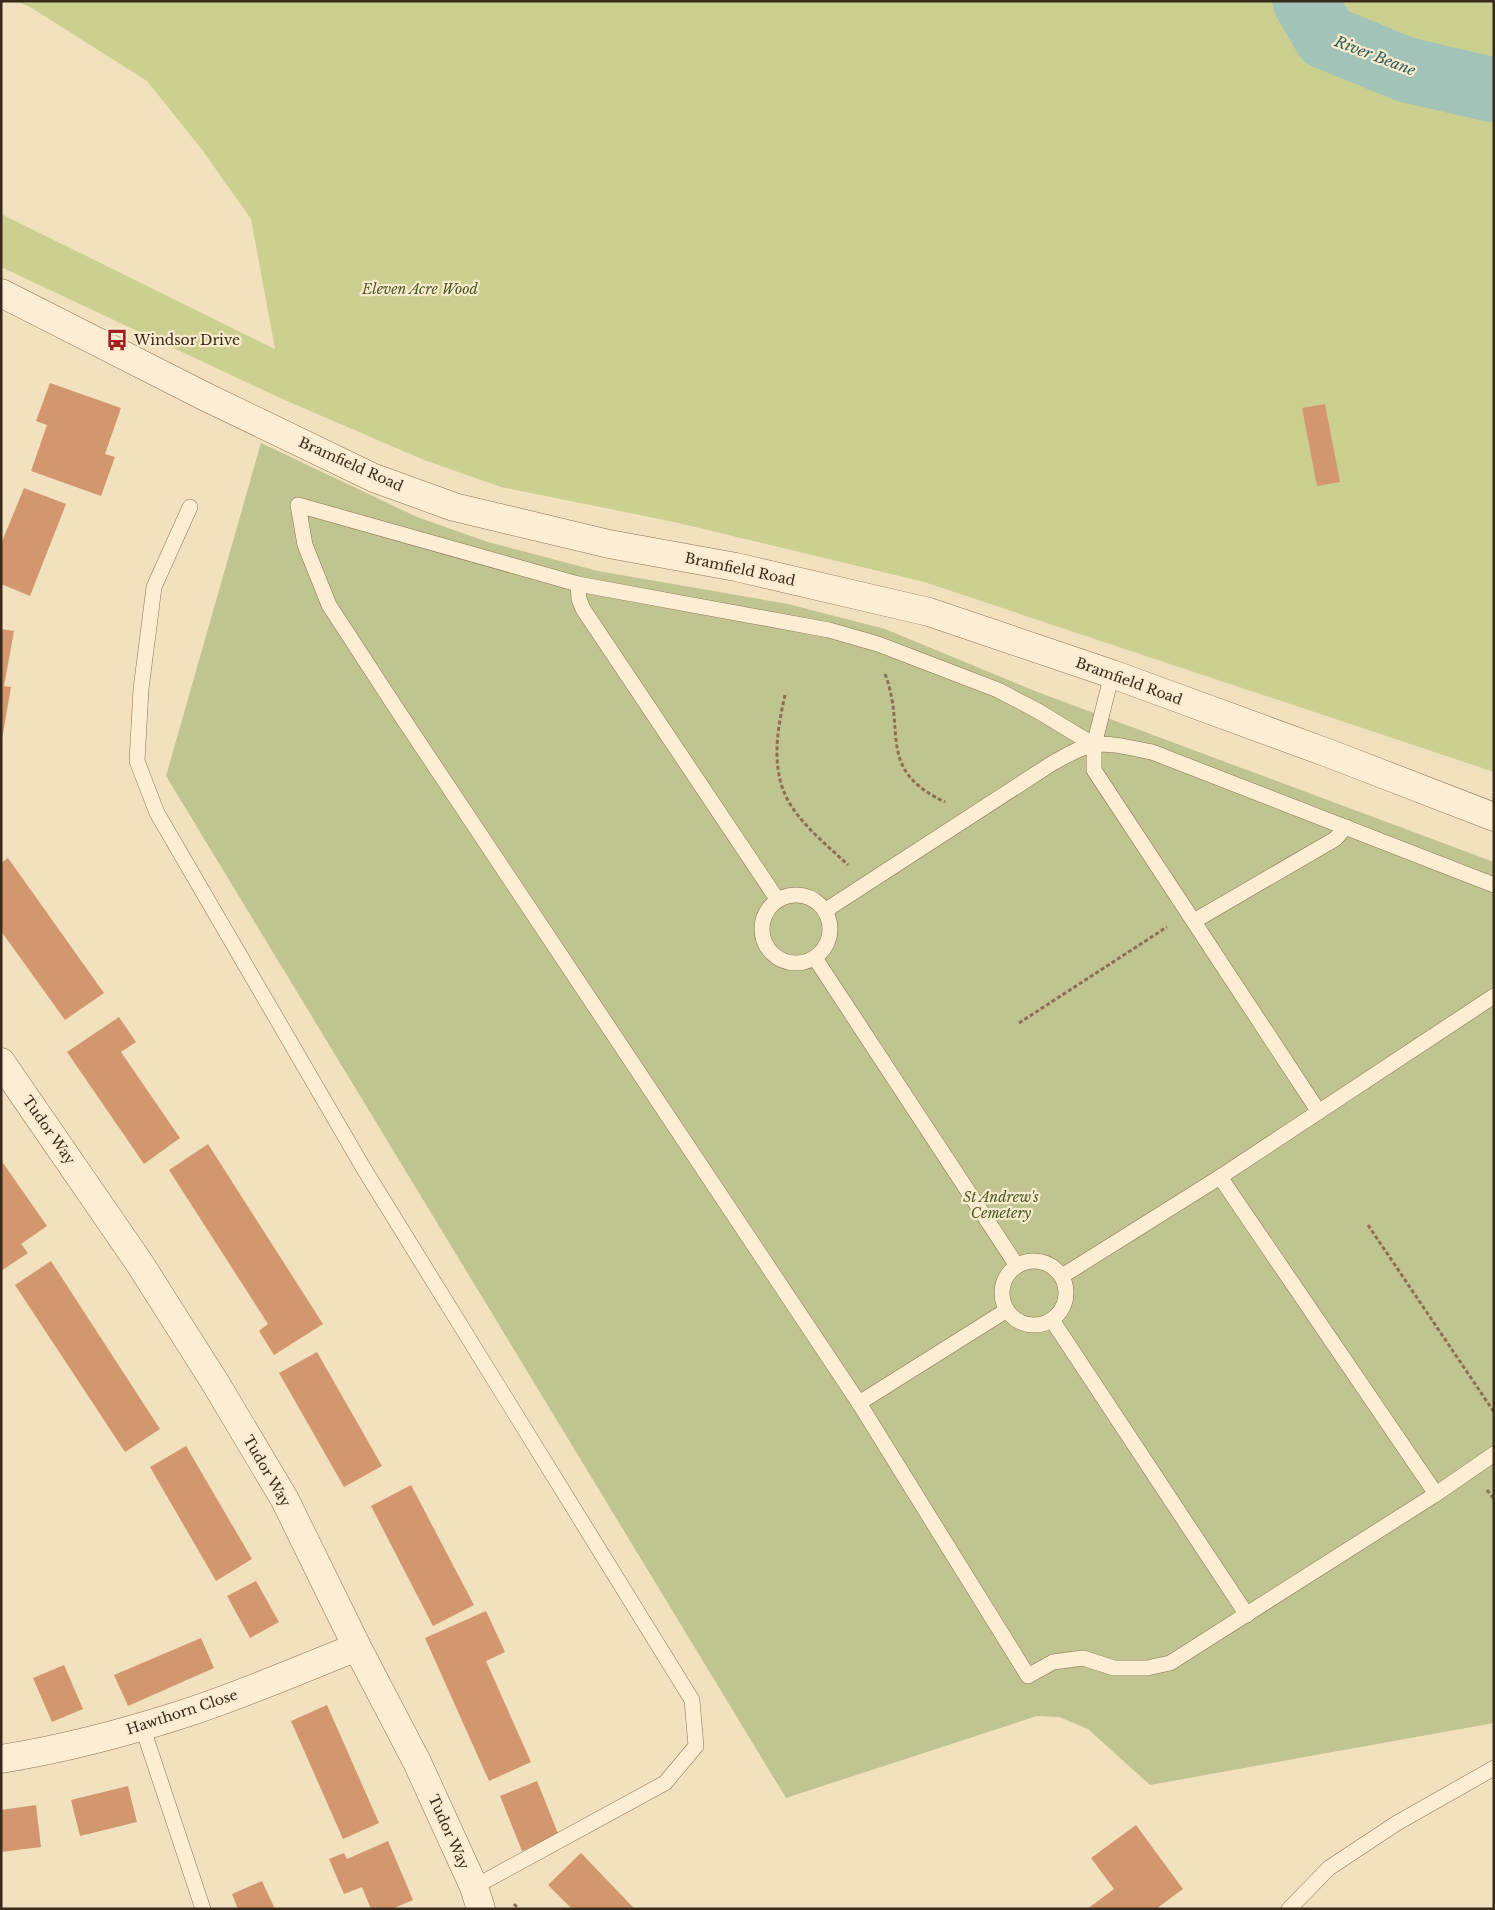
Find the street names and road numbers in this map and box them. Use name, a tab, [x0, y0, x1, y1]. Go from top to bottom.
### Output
street label: Bramfield Road	[296, 433, 407, 495]
street label: Bramfield Road	[683, 548, 797, 590]
street label: Bramfield Road	[1073, 653, 1185, 709]
street label: Tudor Way	[19, 1092, 79, 1168]
street label: Tudor Way	[239, 1432, 295, 1510]
street label: Hawthorn Close	[124, 1686, 240, 1738]
street label: Tudor Way	[425, 1792, 473, 1872]

